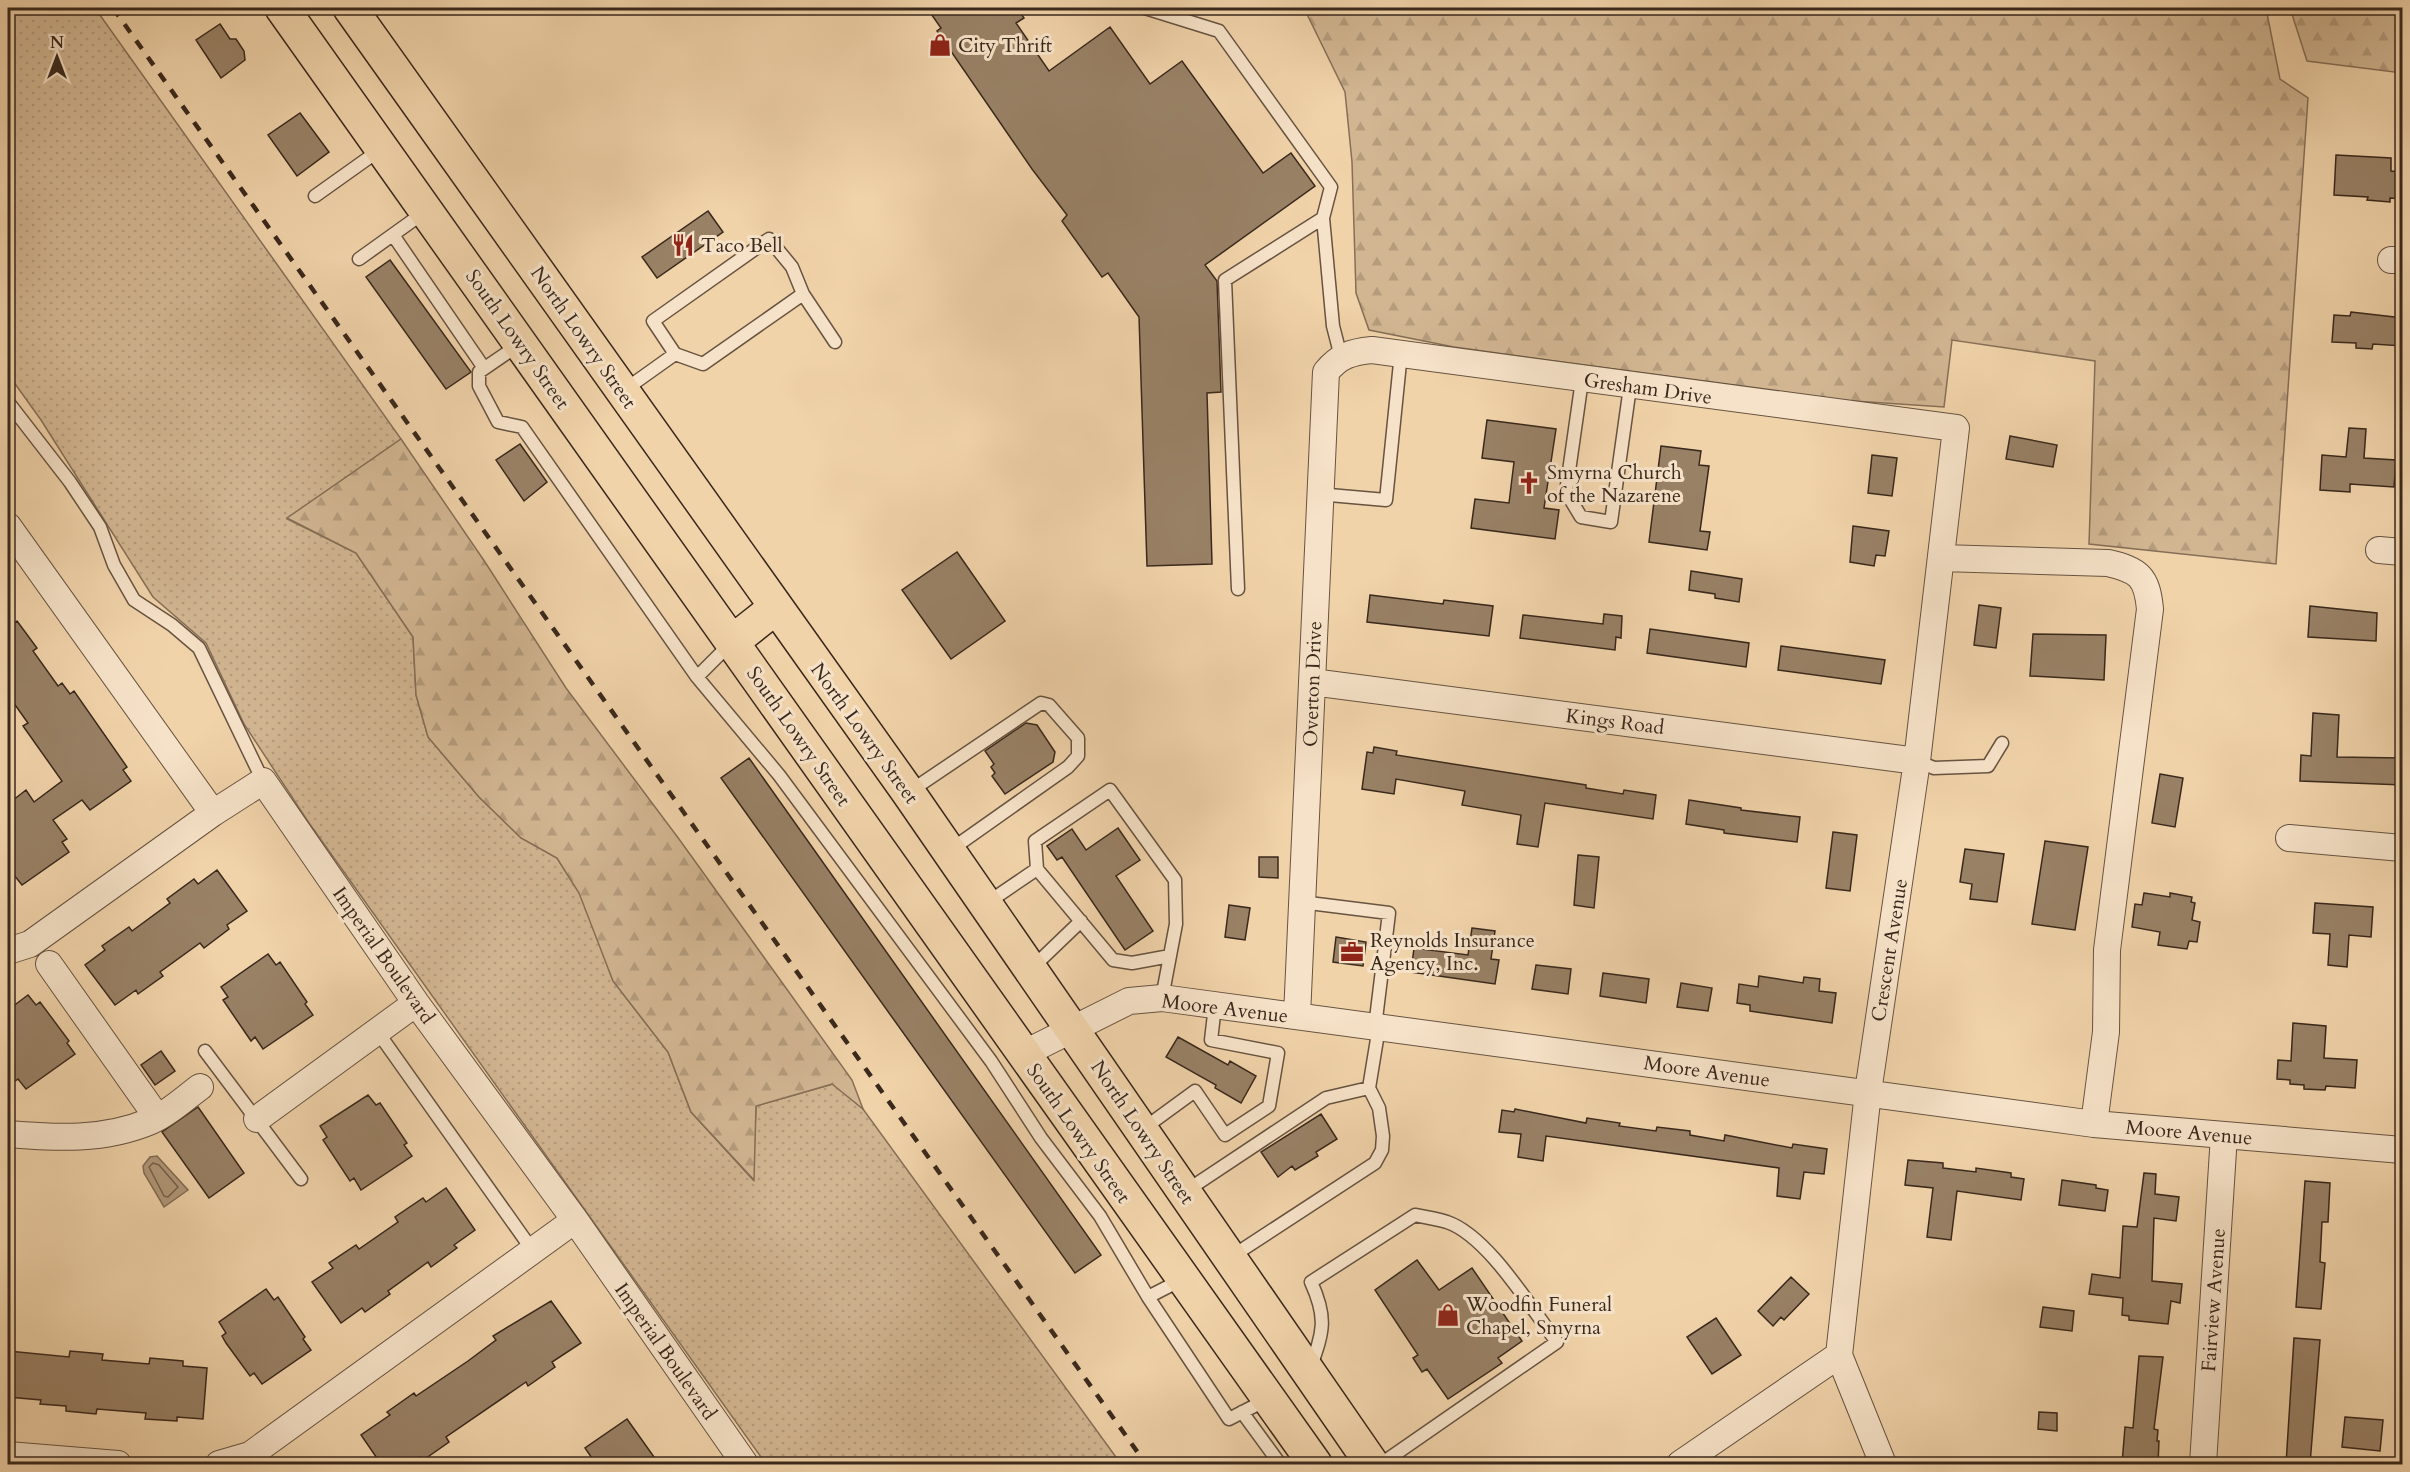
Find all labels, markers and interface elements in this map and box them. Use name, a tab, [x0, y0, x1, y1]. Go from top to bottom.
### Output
north arrow	[27, 27, 87, 87]
text: N	[50, 32, 64, 54]
shop icon: City Thrift	[927, 32, 953, 58]
place label: City Thrift	[958, 32, 1053, 59]
restaurant icon: Taco Bell	[670, 232, 696, 258]
place label: Taco Bell	[701, 232, 782, 259]
street label: North Lowry Street	[524, 261, 643, 414]
street label: South Lowry Street	[459, 264, 576, 415]
street label: Gresham Drive	[1582, 366, 1714, 411]
place label: Smyrna Church of the Nazarene	[1547, 459, 1682, 509]
church icon: Smyrna Church of the Nazarene	[1516, 470, 1542, 496]
street label: Overton Drive	[1297, 621, 1328, 747]
street label: North Lowry Street	[804, 657, 925, 810]
street label: South Lowry Street	[740, 661, 857, 812]
street label: Kings Road	[1564, 702, 1666, 741]
street label: Crescent Avenue	[1865, 877, 1914, 1024]
street label: Imperial Boulevard	[326, 881, 441, 1030]
place label: Reynolds Insurance Agency, Inc.	[1370, 927, 1535, 977]
office icon: Reynolds Insurance Agency, Inc.	[1339, 939, 1365, 965]
street label: Moore Avenue	[1160, 987, 1290, 1030]
street label: Moore Avenue	[1642, 1049, 1772, 1094]
street label: North Lowry Street	[1084, 1055, 1201, 1210]
street label: South Lowry Street	[1020, 1058, 1137, 1209]
street label: Moore Avenue	[2124, 1114, 2253, 1151]
street label: Fairview Avenue	[2195, 1227, 2232, 1373]
street label: Imperial Boulevard	[608, 1277, 723, 1426]
place label: Woodfin Funeral Chapel, Smyrna	[1465, 1291, 1612, 1341]
shop icon: Woodfin Funeral Chapel, Smyrna	[1435, 1302, 1461, 1328]

